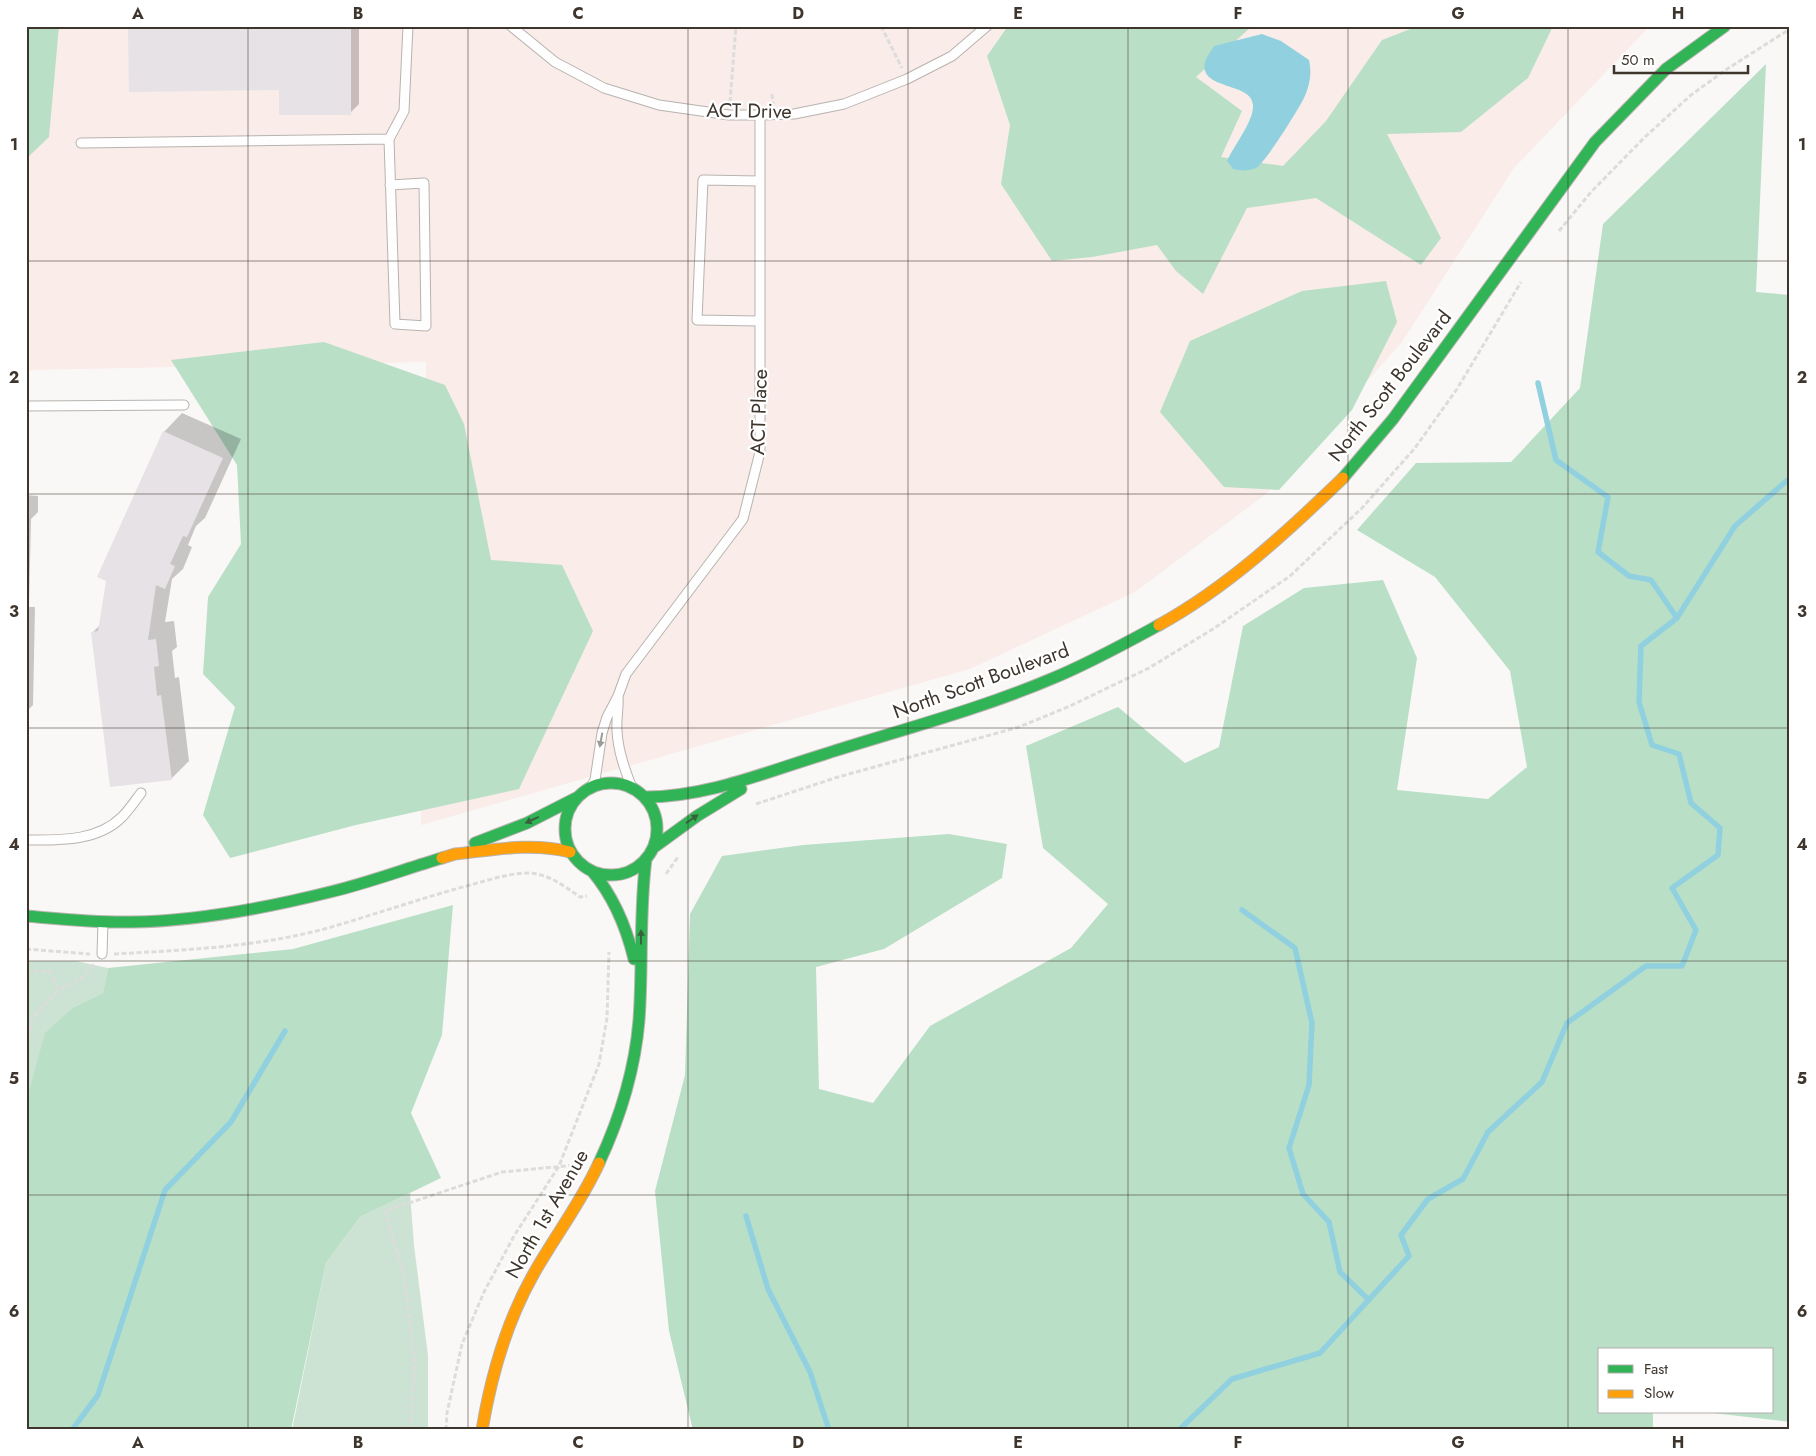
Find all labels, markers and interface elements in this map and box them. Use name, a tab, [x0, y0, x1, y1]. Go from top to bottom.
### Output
text: A	[131, 2, 144, 25]
text: B	[353, 2, 363, 25]
text: C	[572, 2, 584, 25]
text: D	[792, 2, 804, 25]
text: E	[1013, 2, 1023, 25]
text: F	[1234, 2, 1242, 25]
text: G	[1451, 2, 1465, 25]
text: H	[1672, 2, 1684, 25]
scale bar	[1614, 42, 1747, 74]
text: 50 m	[1621, 49, 1655, 71]
street label: ACT Drive	[706, 96, 792, 126]
text: 1	[10, 133, 18, 156]
text: 1	[1798, 133, 1806, 156]
street label: North Scott Boulevard	[1321, 304, 1459, 468]
text: 2	[9, 366, 19, 389]
text: 2	[1797, 366, 1807, 389]
street label: ACT Place	[743, 368, 775, 456]
text: 3	[9, 600, 19, 623]
text: 3	[1797, 600, 1807, 623]
street label: North Scott Boulevard	[889, 636, 1073, 726]
one-way arrow	[596, 733, 604, 749]
one-way arrow	[685, 814, 699, 824]
one-way arrow	[525, 816, 539, 824]
text: 4	[8, 833, 20, 856]
text: 4	[1796, 833, 1808, 856]
one-way arrow	[637, 929, 645, 945]
text: 5	[9, 1067, 19, 1090]
text: 5	[1797, 1067, 1807, 1090]
street label: North 1st Avenue	[498, 1144, 596, 1284]
text: 6	[9, 1300, 19, 1323]
text: 6	[1797, 1300, 1807, 1323]
legend	[1598, 1348, 1774, 1414]
text: Fast	[1644, 1358, 1668, 1380]
text: Slow	[1644, 1382, 1675, 1404]
text: A	[131, 1431, 144, 1454]
text: B	[353, 1431, 363, 1454]
text: C	[572, 1431, 584, 1454]
text: D	[792, 1431, 804, 1454]
text: E	[1013, 1431, 1023, 1454]
text: F	[1234, 1431, 1242, 1454]
text: G	[1451, 1431, 1465, 1454]
text: H	[1672, 1431, 1684, 1454]

